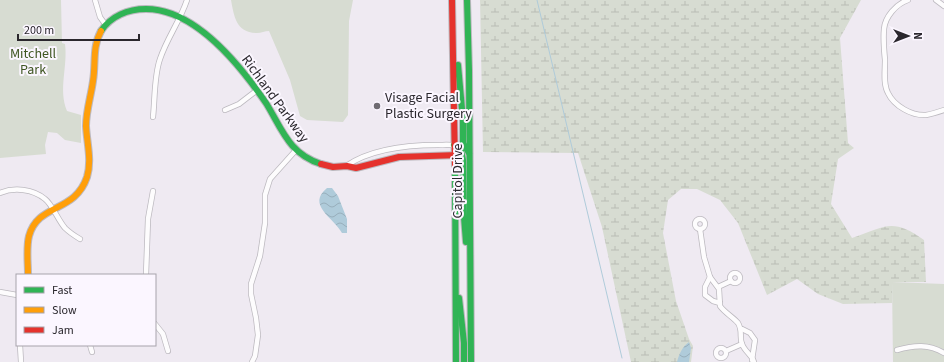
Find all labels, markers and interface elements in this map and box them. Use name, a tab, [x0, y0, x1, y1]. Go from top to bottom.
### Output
scale bar	[18, 16, 139, 42]
north arrow	[888, 16, 928, 56]
text: 200 m	[24, 22, 54, 39]
text: N	[910, 32, 925, 40]
park label: Mitchell Park	[10, 44, 57, 80]
street label: Richland Parkway	[236, 51, 314, 147]
place label: Visage Facial Plastic Surgery	[385, 88, 472, 124]
marker: Visage Facial Plastic Surgery	[372, 101, 382, 111]
street label: Capitol Drive	[448, 143, 468, 219]
legend	[16, 274, 156, 346]
text: Fast	[52, 282, 72, 299]
text: Slow	[52, 302, 77, 319]
text: Jam	[52, 322, 74, 339]

